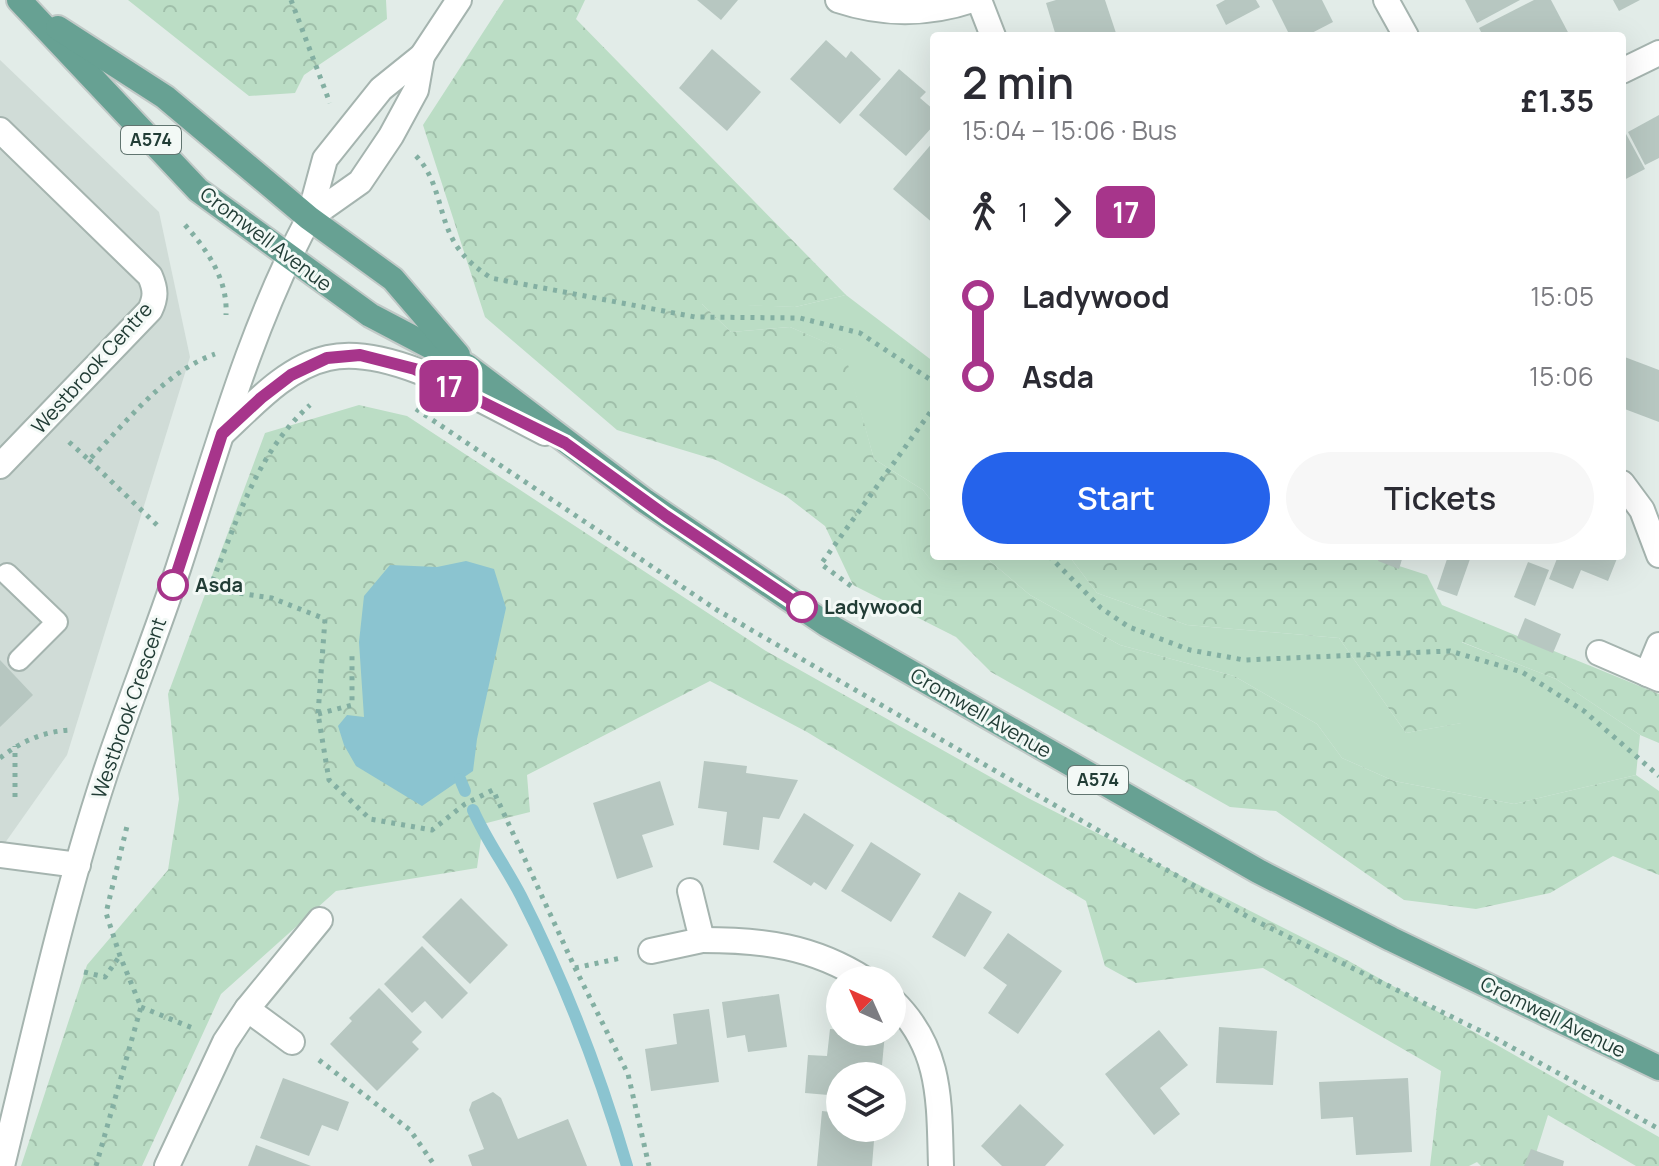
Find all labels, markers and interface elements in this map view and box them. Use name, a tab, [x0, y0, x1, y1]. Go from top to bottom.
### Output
text: 2 min	[962, 52, 1074, 112]
text: £1.35	[1521, 80, 1594, 121]
text: 15:04 – 15:06 · Bus	[962, 112, 1177, 148]
road number: A574	[121, 126, 181, 154]
street label: Cromwell Avenue	[195, 180, 338, 297]
icon: walk	[962, 190, 1006, 234]
icon: forward	[1040, 190, 1084, 234]
text: 17	[1112, 193, 1139, 231]
text: 1	[1018, 194, 1028, 230]
text: Ladywood	[1022, 276, 1170, 317]
text: 15:05	[1530, 278, 1594, 314]
street label: Westbrook Centre	[25, 296, 158, 439]
text: Asda	[1022, 356, 1094, 397]
text: 15:06	[1529, 358, 1594, 394]
line badge: 17	[413, 360, 485, 412]
text: 17	[435, 367, 463, 405]
button: Start	[962, 452, 1270, 544]
button: Tickets	[1286, 452, 1594, 544]
marker: Asda	[158, 570, 188, 600]
place label: Asda	[195, 571, 243, 598]
marker: Ladywood	[787, 592, 817, 622]
place label: Ladywood	[824, 593, 922, 620]
street label: Westbrook Crescent	[85, 614, 172, 802]
street label: Cromwell Avenue	[906, 661, 1057, 764]
road number: A574	[1068, 766, 1128, 794]
north arrow	[826, 966, 906, 1046]
map controls	[826, 966, 906, 1142]
street label: Cromwell Avenue	[1476, 970, 1630, 1063]
button: layers	[826, 1062, 906, 1142]

